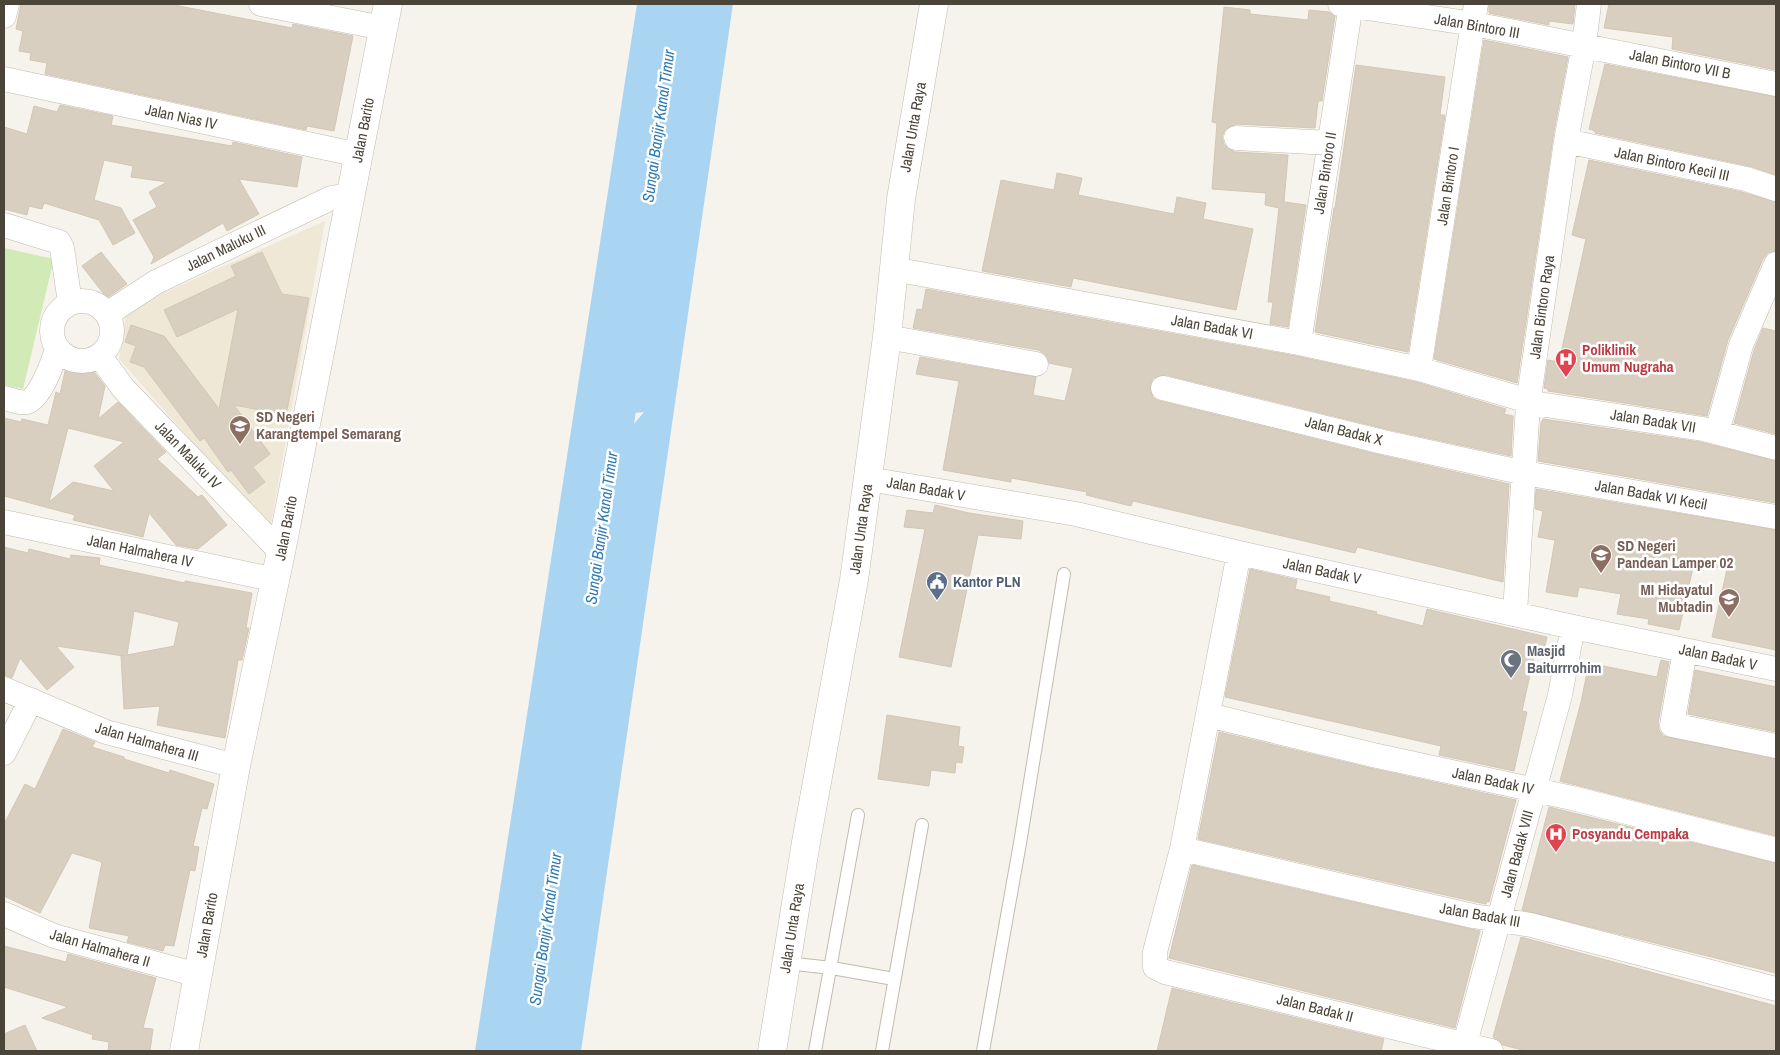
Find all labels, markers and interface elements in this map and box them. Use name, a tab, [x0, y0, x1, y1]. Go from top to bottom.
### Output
street label: Jalan Bintoro III	[1433, 8, 1521, 43]
street label: Jalan Bintoro VII B	[1628, 43, 1732, 84]
water label: Sungai Banjir Kanal Timur	[636, 48, 680, 204]
street label: Jalan Unta Raya	[894, 80, 931, 174]
street label: Jalan Barito	[346, 96, 379, 164]
street label: Jalan Nias IV	[143, 99, 220, 135]
street label: Jalan Bintoro II	[1308, 130, 1341, 215]
street label: Jalan Bintoro Kecil III	[1613, 141, 1731, 186]
street label: Jalan Bintoro I	[1431, 145, 1464, 227]
street label: Jalan Maluku III	[182, 219, 269, 276]
street label: Jalan Bintoro Raya	[1524, 254, 1559, 360]
street label: Jalan Badak VI	[1170, 309, 1255, 344]
place label: Poliklinik Umum Nugraha	[1582, 339, 1674, 377]
hospital icon: Poliklinik Umum Nugraha	[1554, 347, 1578, 378]
street label: Jalan Badak VII	[1609, 403, 1697, 438]
place label: SD Negeri Karangtempel Semarang	[256, 406, 401, 444]
street label: Jalan Badak X	[1303, 411, 1386, 450]
school or university icon: SD Negeri Karangtempel Semarang	[228, 414, 252, 445]
street label: Jalan Maluku IV	[150, 416, 227, 494]
water label: Sungai Banjir Kanal Timur	[579, 450, 623, 606]
street label: Jalan Badak V	[885, 471, 968, 506]
street label: Jalan Badak VI Kecil	[1593, 474, 1709, 515]
street label: Jalan Unta Raya	[844, 482, 877, 575]
street label: Jalan Barito	[269, 494, 302, 562]
street label: Jalan Halmahera IV	[85, 529, 196, 572]
place label: SD Negeri Pandean Lamper 02	[1617, 535, 1733, 573]
school or university icon: SD Negeri Pandean Lamper 02	[1589, 543, 1613, 574]
street label: Jalan Badak V	[1281, 552, 1364, 589]
public building icon: Kantor PLN	[925, 570, 949, 601]
place label: Kantor PLN	[953, 571, 1021, 592]
place label: MI Hidayatul Mubtadin	[1641, 579, 1713, 617]
school or university icon: MI Hidayatul Mubtadin	[1717, 587, 1741, 618]
street label: Jalan Badak V	[1677, 638, 1760, 675]
place label: Masjid Baiturrrohim	[1527, 640, 1602, 678]
mosque icon: Masjid Baiturrrohim	[1499, 648, 1523, 679]
street label: Jalan Halmahera III	[93, 717, 201, 766]
street label: Jalan Badak IV	[1450, 762, 1537, 800]
street label: Jalan Badak VIII	[1495, 808, 1538, 900]
hospital icon: Posyandu Cempaka	[1544, 822, 1568, 853]
place label: Posyandu Cempaka	[1572, 823, 1689, 844]
water label: Sungai Banjir Kanal Timur	[523, 851, 567, 1007]
street label: Jalan Unta Raya	[774, 881, 809, 974]
street label: Jalan Barito	[190, 891, 223, 959]
street label: Jalan Badak III	[1438, 897, 1522, 932]
street label: Jalan Halmahera II	[48, 923, 153, 972]
street label: Jalan Badak II	[1275, 988, 1355, 1027]

